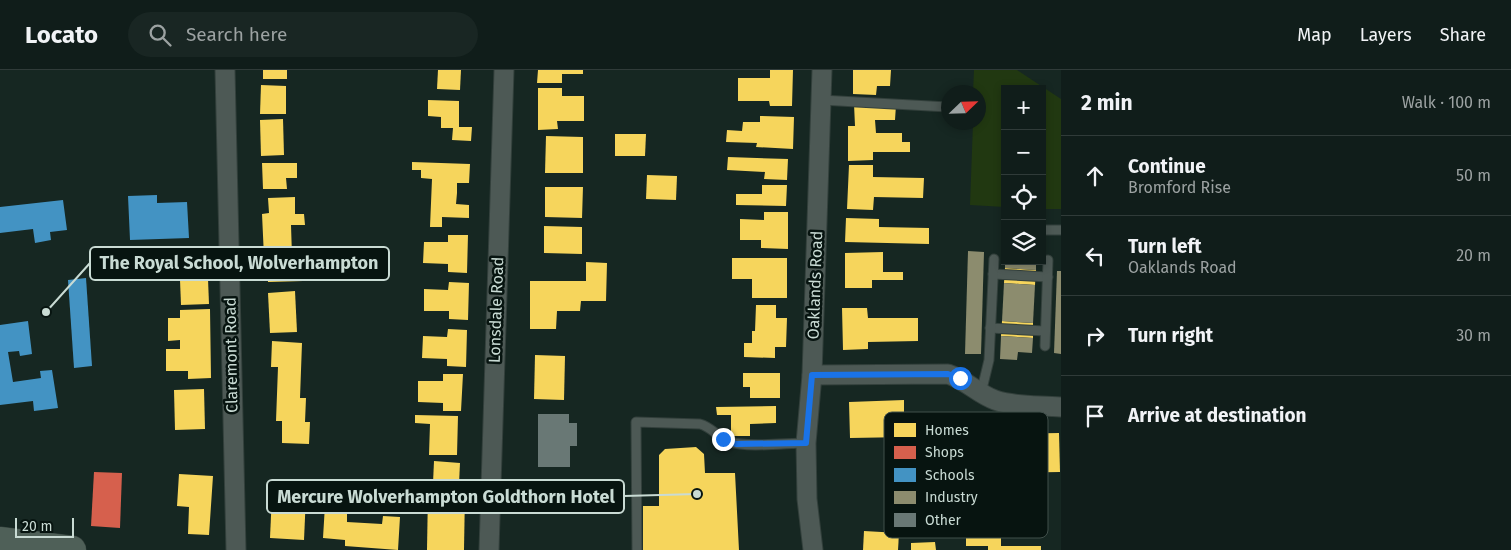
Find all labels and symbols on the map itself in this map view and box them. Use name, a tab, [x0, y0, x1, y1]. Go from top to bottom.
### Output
north arrow	[941, 85, 986, 130]
street label: Oaklands Road	[804, 230, 826, 340]
callout: The Royal School, Wolverhampton	[90, 247, 389, 280]
text: The Royal School, Wolverhampton	[100, 252, 378, 274]
street label: Lonsdale Road	[485, 257, 507, 363]
street label: Claremont Road	[220, 297, 242, 413]
route start	[949, 367, 972, 390]
legend	[884, 412, 1048, 538]
text: Homes	[925, 422, 969, 439]
route end	[712, 428, 735, 451]
text: Shops	[925, 444, 964, 461]
text: Schools	[925, 467, 975, 484]
callout: Mercure Wolverhampton Goldthorn Hotel	[267, 480, 624, 513]
text: Mercure Wolverhampton Goldthorn Hotel	[277, 486, 615, 508]
text: Industry	[925, 489, 978, 506]
text: Other	[925, 512, 962, 529]
scale bar	[15, 515, 74, 538]

